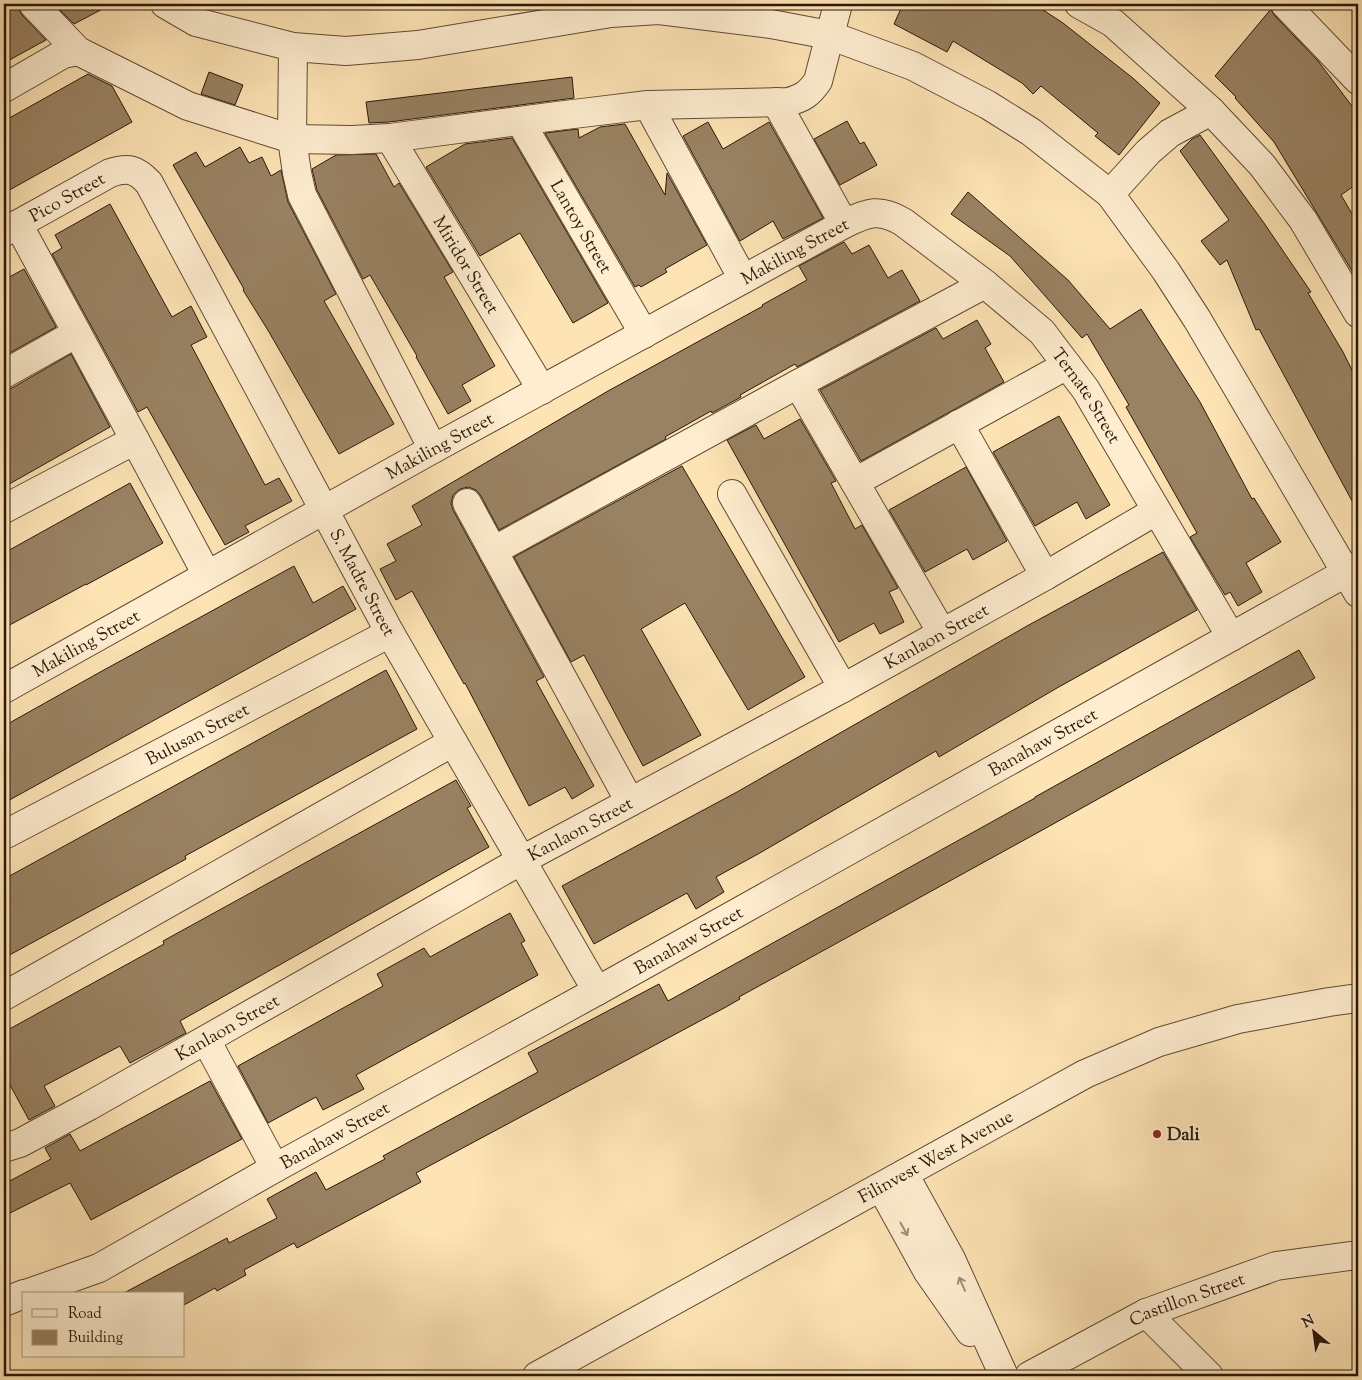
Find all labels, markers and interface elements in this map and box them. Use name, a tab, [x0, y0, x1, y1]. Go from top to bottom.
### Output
street label: Pico Street	[25, 167, 111, 230]
street label: Lantoy Street	[542, 176, 617, 279]
street label: Miridor Street	[425, 212, 504, 320]
street label: Makiling Street	[737, 213, 854, 293]
street label: Ternate Street	[1044, 343, 1126, 449]
street label: Makiling Street	[382, 407, 499, 488]
street label: S. Madre Street	[322, 525, 401, 642]
street label: Kanlaon Street	[880, 599, 994, 677]
street label: Makiling Street	[28, 604, 146, 685]
street label: Bulusan Street	[142, 698, 254, 773]
street label: Banahaw Street	[985, 703, 1103, 785]
street label: Kanlaon Street	[524, 792, 638, 869]
street label: Banahaw Street	[630, 901, 749, 983]
street label: Kanlaon Street	[171, 989, 285, 1069]
street label: Banahaw Street	[276, 1096, 395, 1178]
street label: Filinvest West Avenue	[854, 1105, 1019, 1211]
place label: Dali	[1167, 1123, 1201, 1149]
marker: Dali	[1151, 1128, 1163, 1140]
one-way arrow	[900, 1222, 910, 1236]
street label: Castillon Street	[1125, 1267, 1249, 1335]
one-way arrow	[957, 1277, 966, 1292]
legend	[22, 1292, 185, 1358]
text: Road	[68, 1304, 102, 1325]
north arrow	[1290, 1308, 1340, 1358]
text: N	[1299, 1311, 1318, 1334]
text: Building	[68, 1328, 123, 1349]

